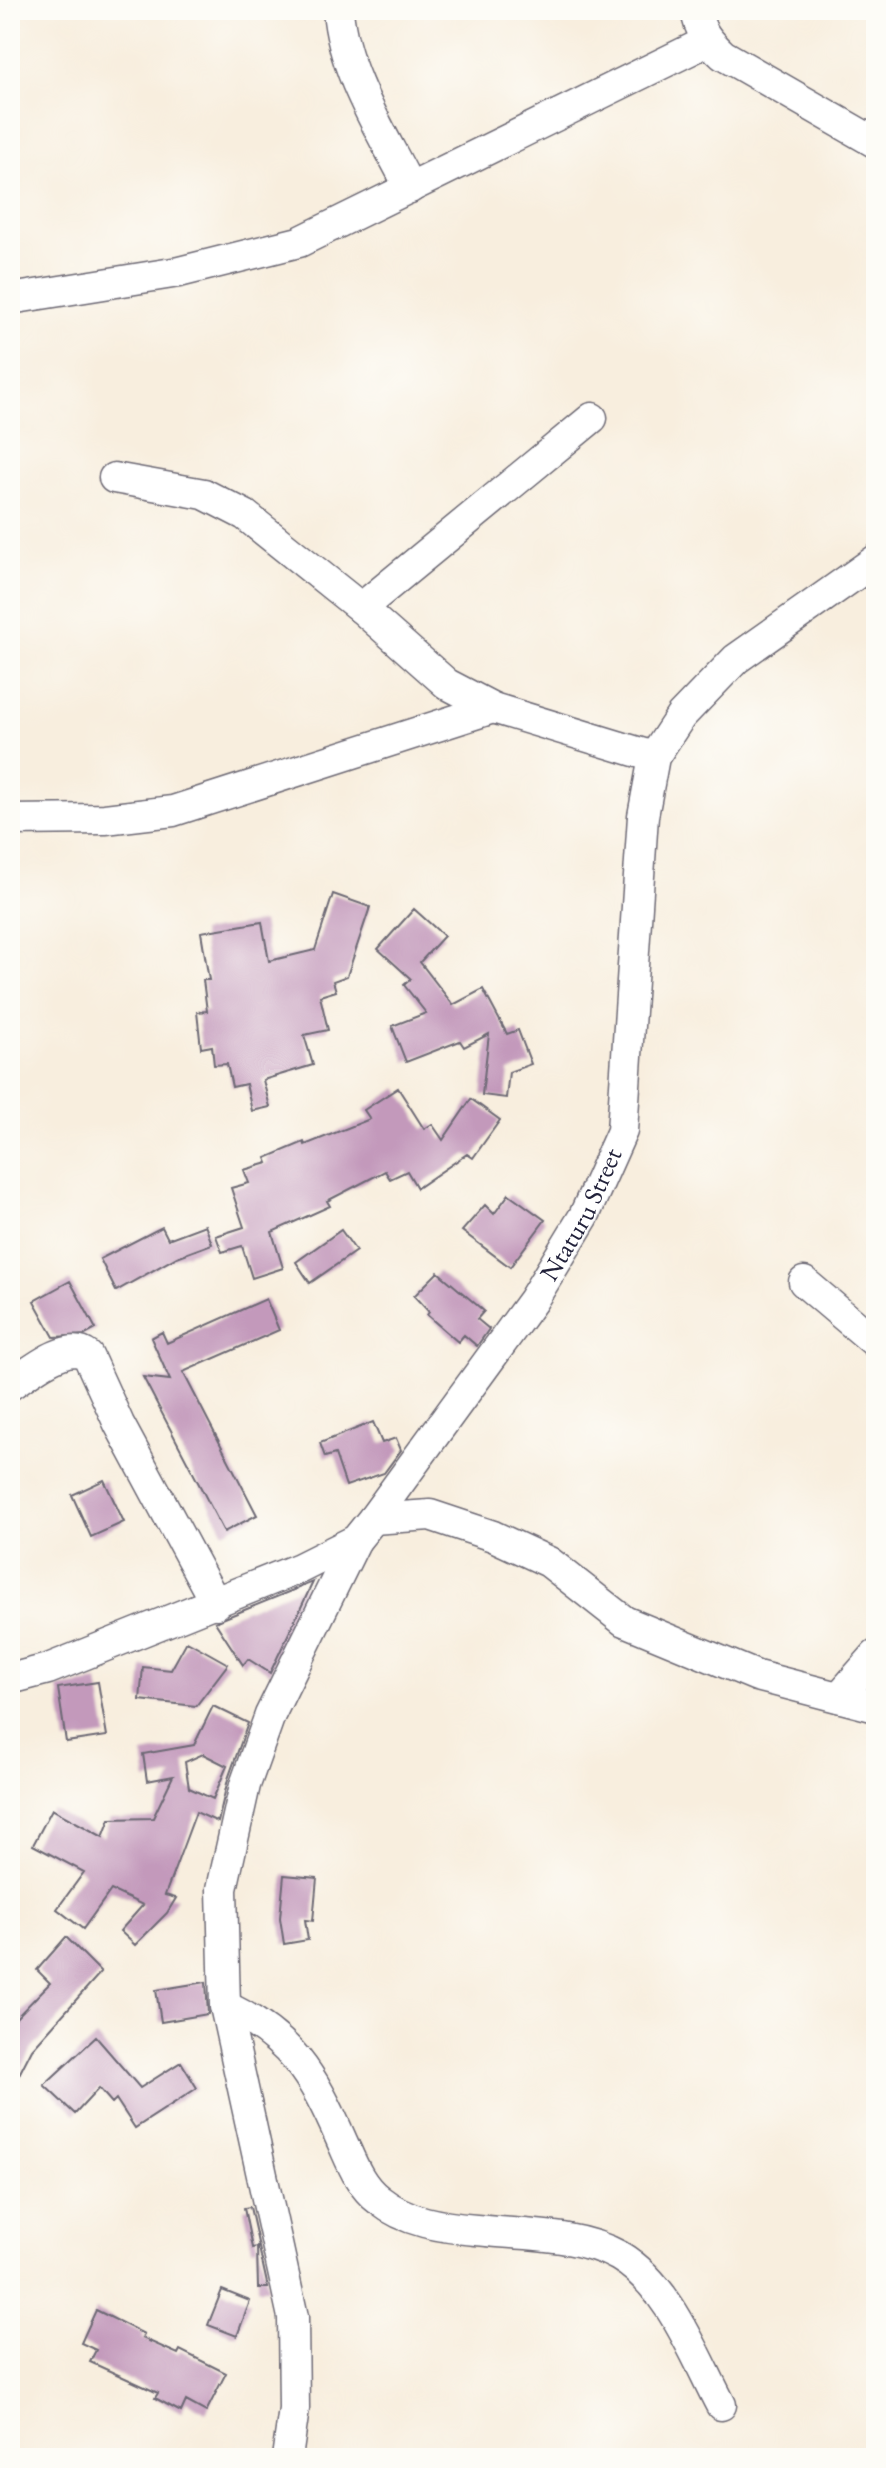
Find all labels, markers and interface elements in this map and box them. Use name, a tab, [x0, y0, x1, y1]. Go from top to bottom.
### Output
street label: Ntaturu Street	[532, 1142, 629, 1287]

